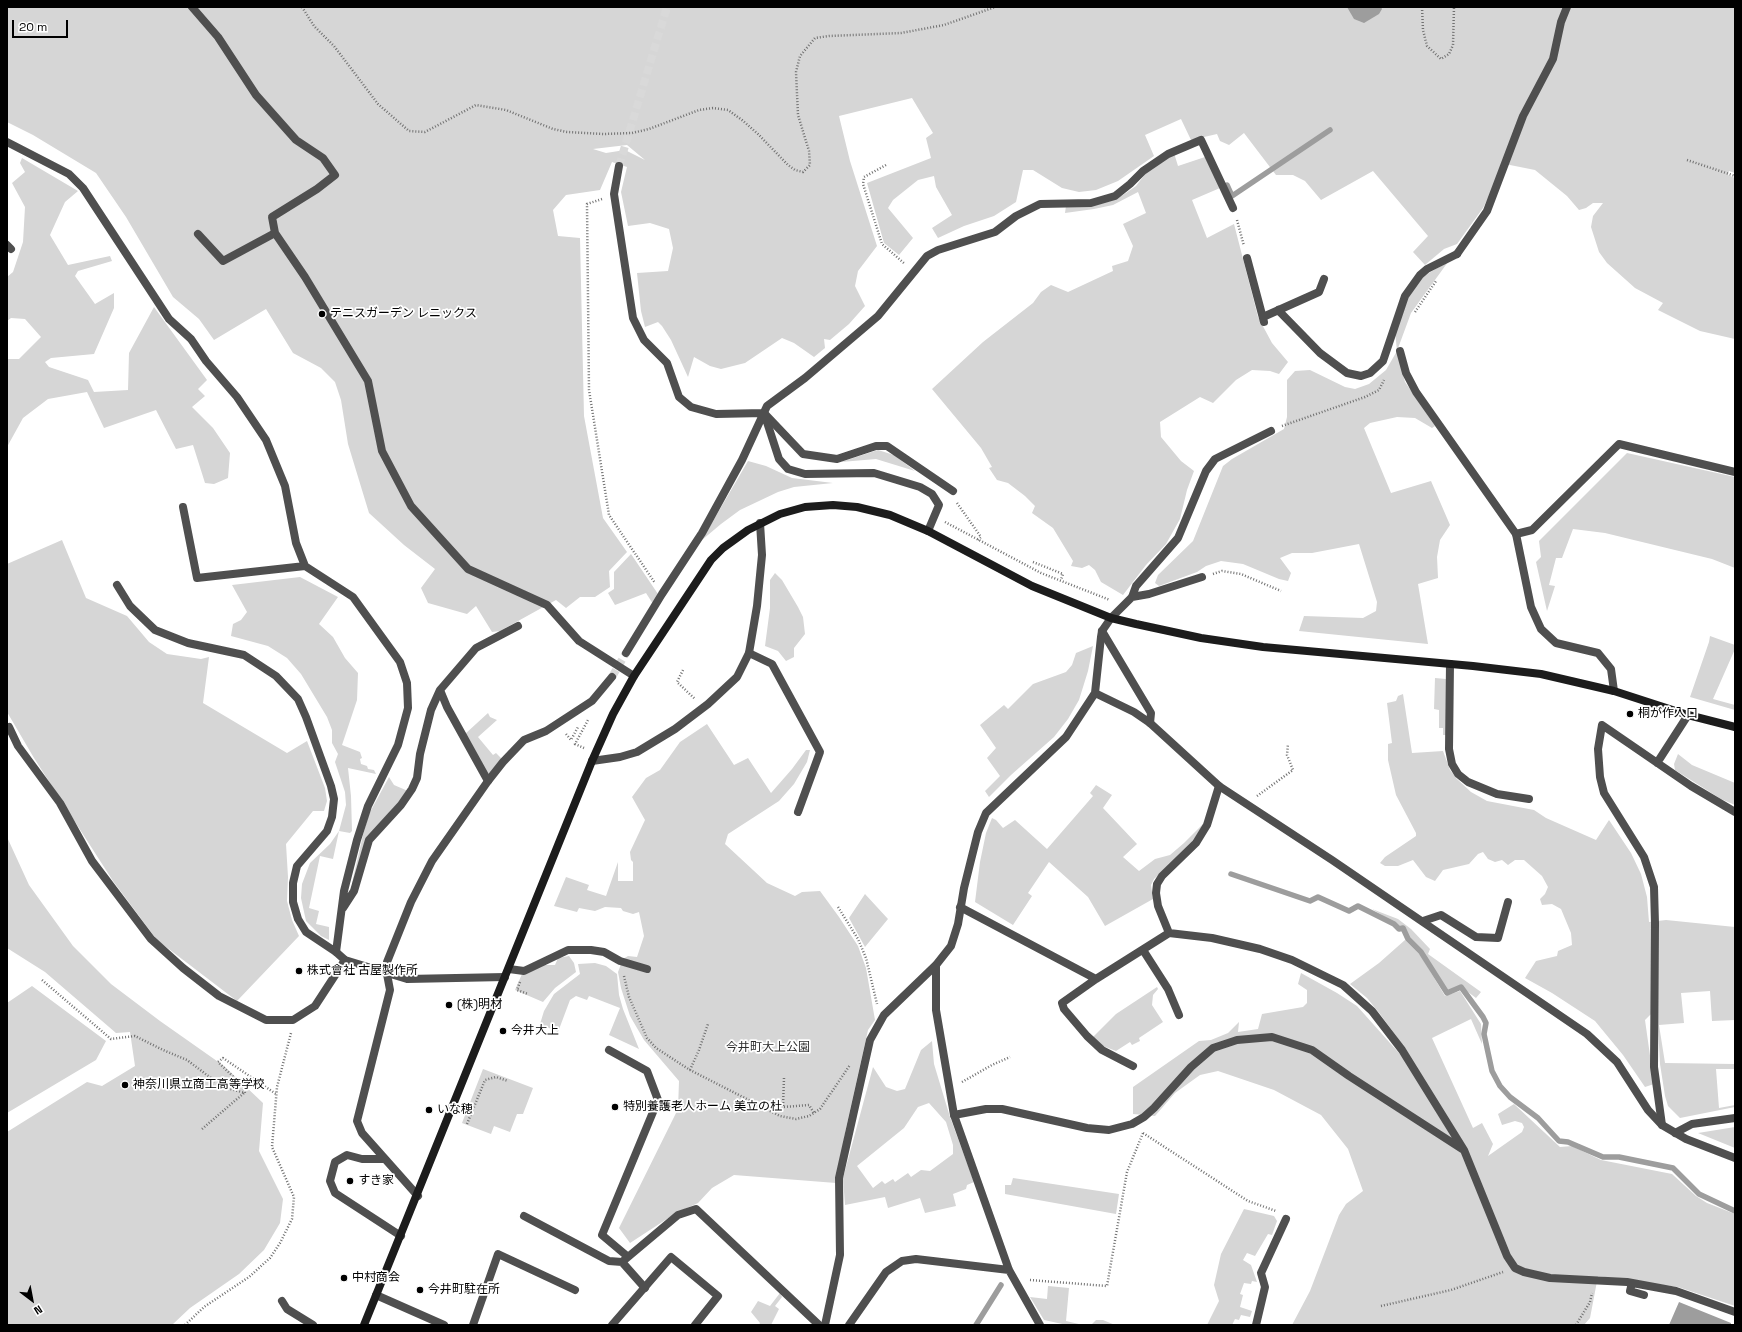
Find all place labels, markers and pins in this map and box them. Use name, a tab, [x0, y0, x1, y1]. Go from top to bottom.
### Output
place label: テニスガーデン レニックス	[330, 307, 477, 321]
marker: テニスガーデン レニックス	[317, 309, 327, 319]
place label: 桐が作入口	[1638, 707, 1698, 721]
marker: 桐が作入口	[1625, 709, 1635, 719]
place label: 株式會社 古屋製作所	[307, 964, 418, 978]
marker: 株式會社 古屋製作所	[294, 966, 304, 976]
place label: (株)明材	[457, 998, 502, 1012]
marker: (株)明材	[444, 1000, 454, 1010]
place label: 今井大上	[511, 1024, 559, 1038]
marker: 今井大上	[498, 1026, 508, 1036]
place label: 神奈川県立商工高等学校	[133, 1078, 265, 1092]
marker: 神奈川県立商工高等学校	[120, 1080, 130, 1090]
place label: 特別養護老人ホーム 美立の杜	[623, 1100, 782, 1114]
marker: 特別養護老人ホーム 美立の杜	[610, 1102, 620, 1112]
place label: いな穂	[437, 1103, 473, 1117]
marker: いな穂	[424, 1105, 434, 1115]
place label: すき家	[358, 1174, 394, 1188]
marker: すき家	[345, 1176, 355, 1186]
place label: 中村商会	[352, 1271, 400, 1285]
marker: 中村商会	[339, 1273, 349, 1283]
place label: 今井町駐在所	[428, 1283, 500, 1297]
marker: 今井町駐在所	[415, 1285, 425, 1295]

